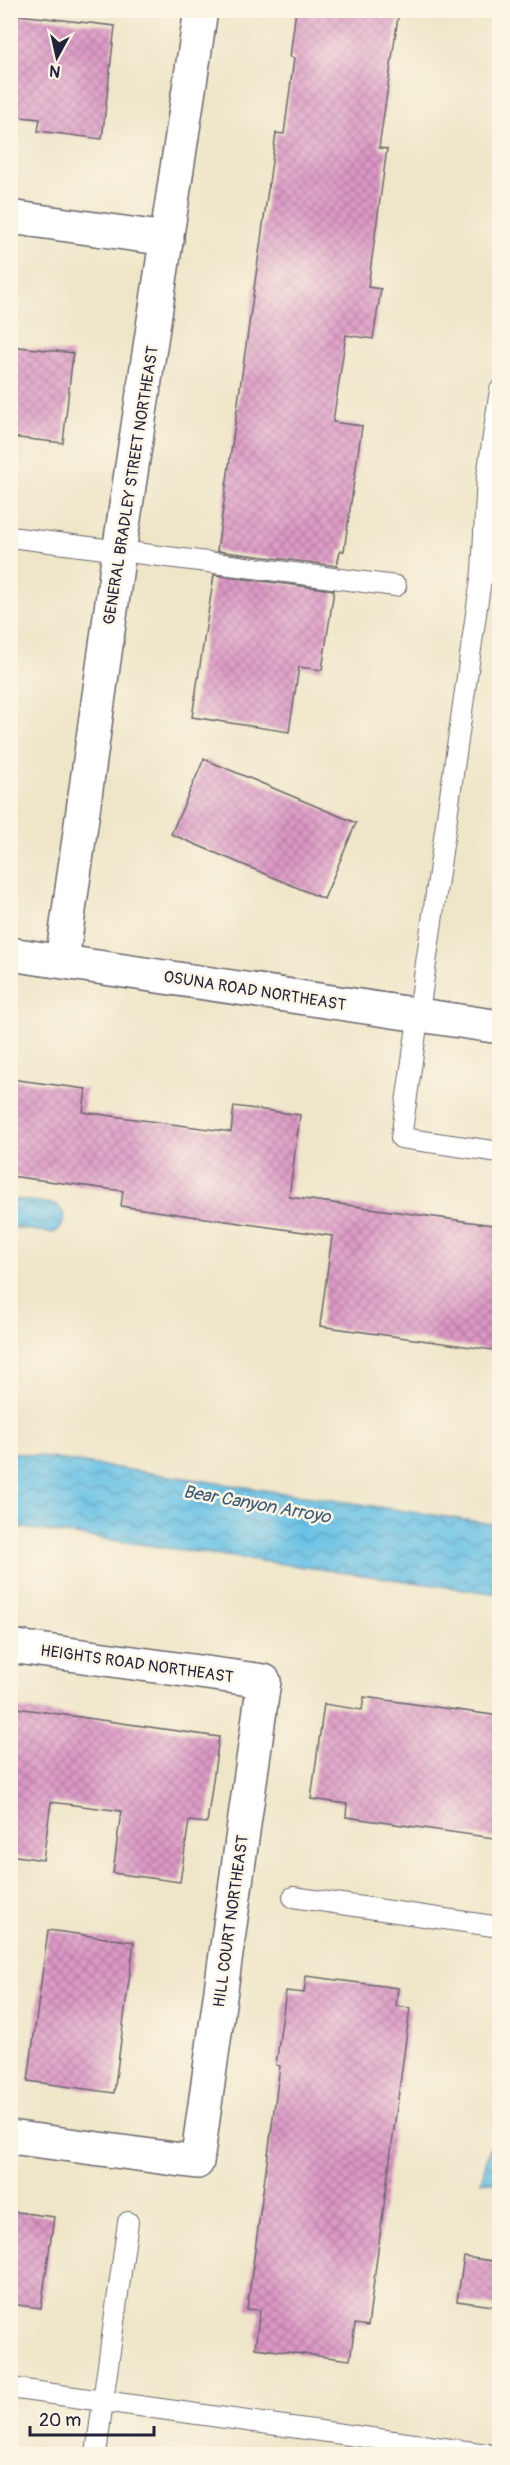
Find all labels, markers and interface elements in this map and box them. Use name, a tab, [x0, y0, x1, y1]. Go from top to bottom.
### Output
north arrow	[27, 27, 87, 87]
text: N	[48, 60, 62, 82]
street label: GENERAL BRADLEY STREET NORTHEAST	[99, 344, 163, 626]
street label: OSUNA ROAD NORTHEAST	[162, 967, 347, 1015]
water label: Bear Canyon Arroyo	[182, 1480, 334, 1529]
street label: HEIGHTS ROAD NORTHEAST	[39, 1641, 235, 1687]
street label: HILL COURT NORTHEAST	[209, 1834, 253, 2009]
scale bar	[30, 2399, 154, 2437]
text: 20 m	[39, 2409, 81, 2432]

